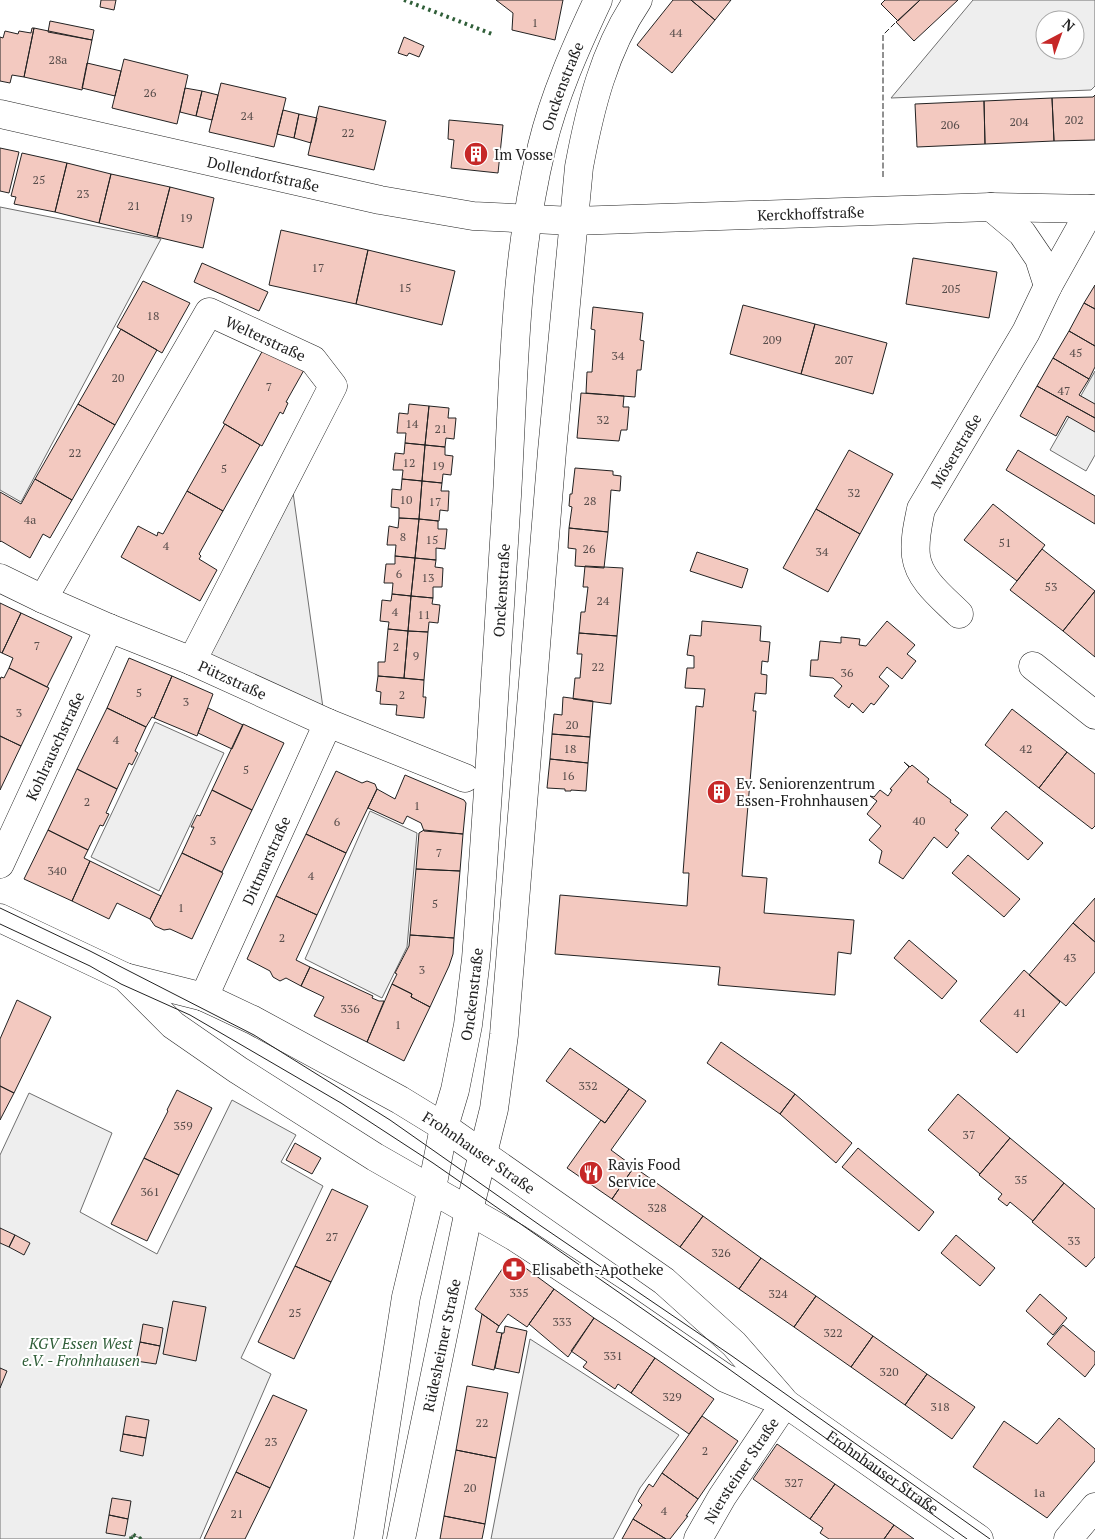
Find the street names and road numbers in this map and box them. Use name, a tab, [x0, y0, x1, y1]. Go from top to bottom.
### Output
street label: Onckenstraße	[536, 39, 588, 133]
street label: Dollendorfstraße	[205, 151, 321, 196]
street label: Kerckhoffstraße	[757, 201, 865, 225]
street label: Welterstraße	[222, 311, 309, 365]
street label: Möserstraße	[926, 410, 986, 492]
street label: Onckenstraße	[488, 543, 514, 638]
street label: Pützstraße	[195, 655, 270, 704]
street label: Kohlrauschstraße	[21, 688, 88, 803]
street label: Dittmarstraße	[237, 813, 295, 908]
street label: Onckenstraße	[455, 947, 487, 1043]
street label: Frohnhauser Straße	[419, 1106, 539, 1198]
street label: Rüdesheimer Straße	[418, 1277, 465, 1413]
street label: Niersteiner Straße	[699, 1413, 783, 1527]
street label: Frohnhauser Straße	[823, 1425, 943, 1518]

